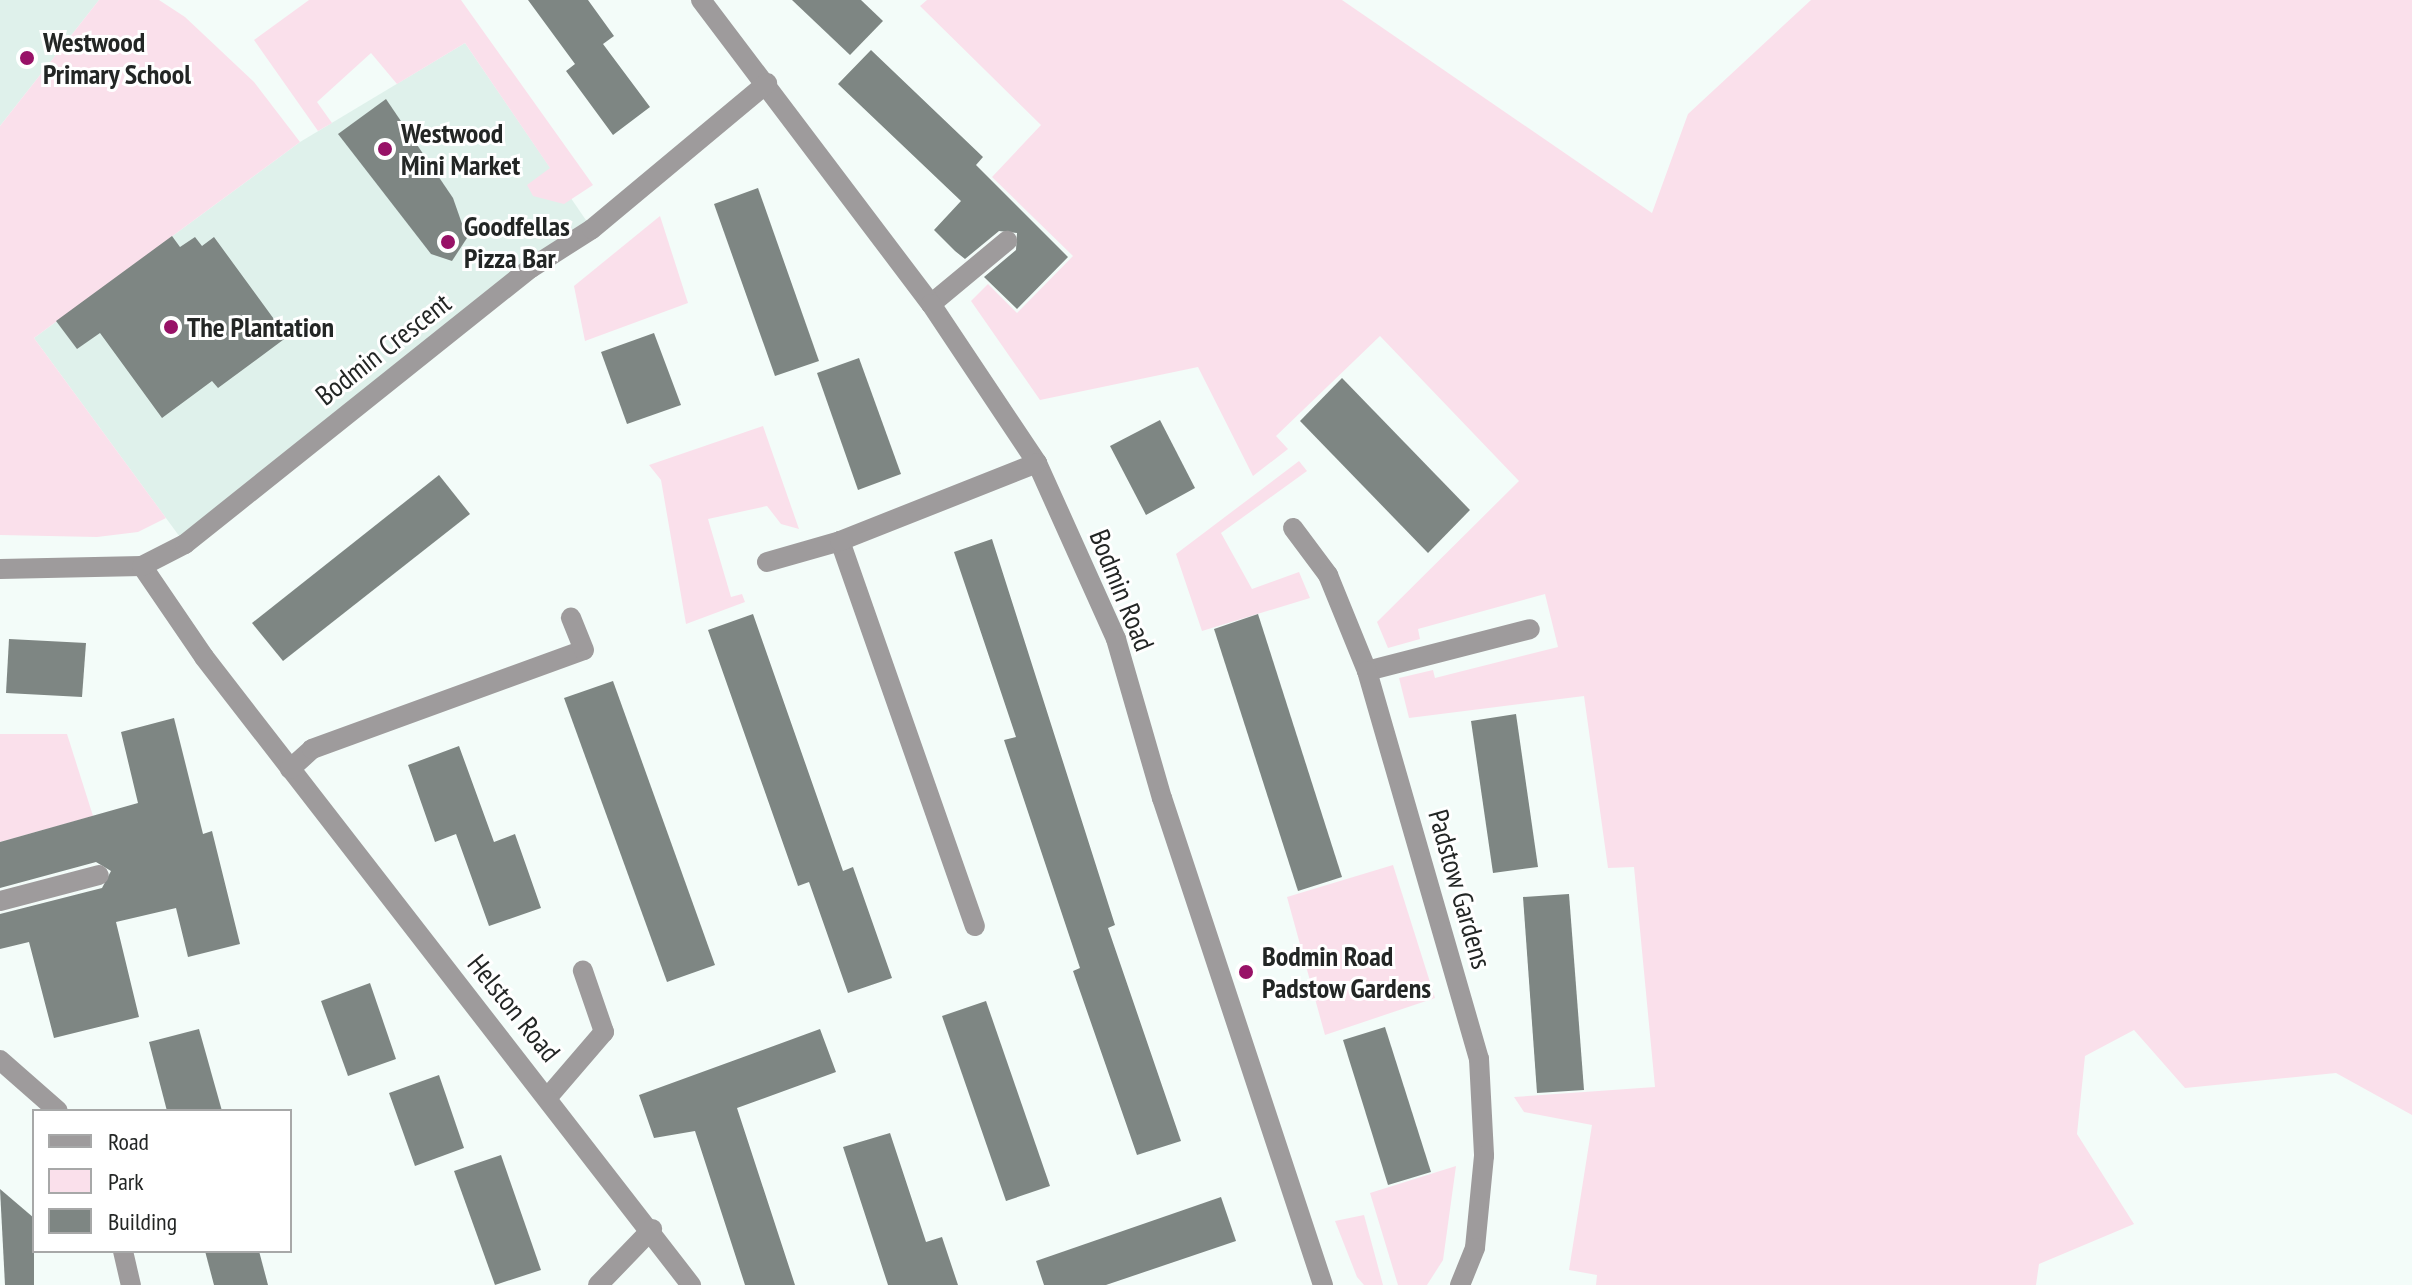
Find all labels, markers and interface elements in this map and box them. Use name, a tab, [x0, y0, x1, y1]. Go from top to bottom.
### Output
place label: Westwood Primary School	[43, 25, 192, 91]
marker: Westwood Primary School	[18, 49, 36, 67]
place label: Westwood Mini Market	[401, 116, 520, 182]
marker: Westwood Mini Market	[376, 140, 394, 158]
place label: Goodfellas Pizza Bar	[464, 209, 570, 275]
marker: Goodfellas Pizza Bar	[439, 233, 457, 251]
street label: Bodmin Crescent	[309, 286, 457, 412]
place label: The Plantation	[187, 310, 334, 344]
marker: The Plantation	[162, 318, 180, 336]
street label: Bodmin Road	[1083, 525, 1161, 655]
street label: Padstow Gardens	[1421, 805, 1499, 973]
place label: Bodmin Road Padstow Gardens	[1262, 939, 1432, 1005]
street label: Helston Road	[461, 948, 567, 1068]
marker: Bodmin Road Padstow Gardens	[1237, 963, 1255, 981]
legend	[32, 1109, 292, 1253]
text: Road	[108, 1126, 149, 1157]
text: Park	[108, 1166, 144, 1197]
text: Building	[108, 1206, 177, 1237]

